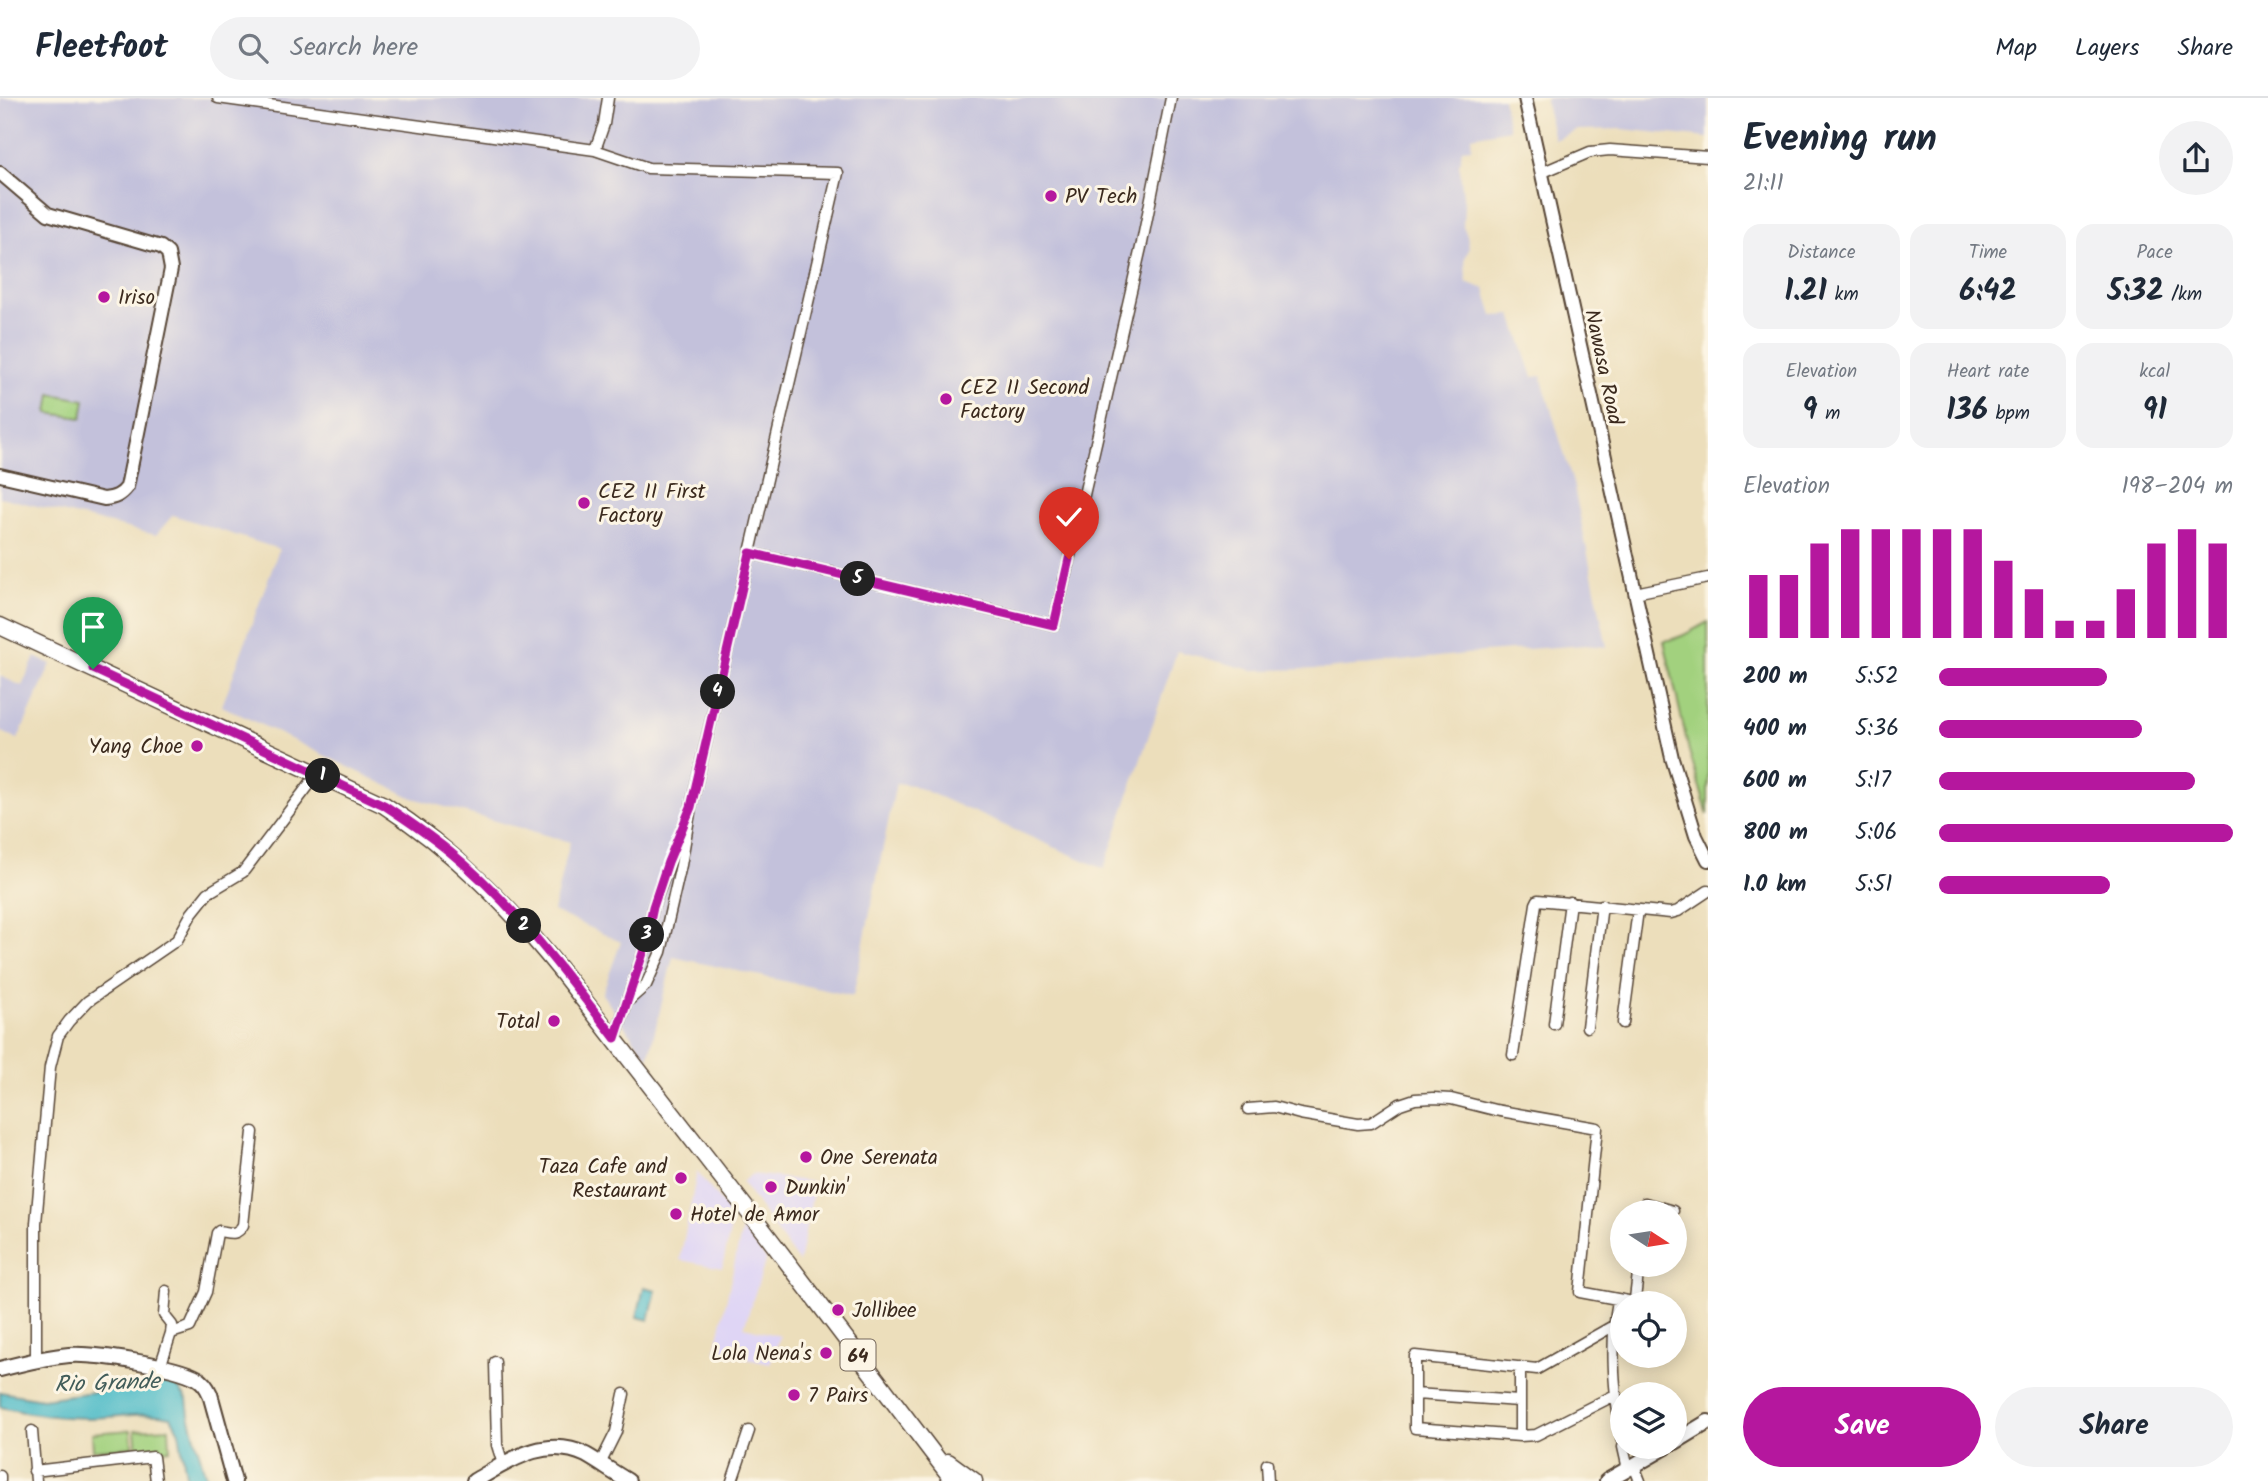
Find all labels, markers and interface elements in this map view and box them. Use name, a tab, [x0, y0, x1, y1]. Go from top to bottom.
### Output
search box	[210, 17, 700, 80]
text: Fleetfoot	[35, 22, 168, 75]
text: Search here	[290, 27, 418, 69]
icon: search	[234, 29, 272, 67]
text: Map	[1995, 29, 2037, 68]
text: Layers	[2075, 29, 2139, 68]
text: Share	[2177, 29, 2233, 68]
text: Evening run	[1743, 110, 1937, 170]
button: share	[2159, 121, 2233, 195]
text: 21:11	[1743, 166, 1784, 202]
place label: PV Tech	[1065, 181, 1137, 214]
marker: PV Tech	[1043, 188, 1059, 204]
text: Distance	[1787, 238, 1855, 268]
text: Time	[1969, 238, 2007, 268]
text: Pace	[2137, 238, 2173, 268]
text: 1.21	[1784, 268, 1827, 316]
text: 6:42	[1959, 268, 2017, 316]
text: 5:32	[2107, 268, 2164, 316]
text: km	[1827, 280, 1859, 310]
text: /km	[2164, 280, 2202, 310]
place label: Iriso	[118, 282, 155, 315]
marker: Iriso	[96, 289, 112, 305]
street label: Nawasa Road	[1574, 306, 1631, 429]
text: Elevation	[1785, 357, 1857, 387]
text: Heart rate	[1947, 357, 2029, 387]
text: kcal	[2139, 357, 2170, 387]
place label: CEZ II Second Factory	[960, 372, 1089, 429]
text: 9	[1802, 387, 1818, 435]
text: 136	[1946, 387, 1988, 435]
text: 91	[2143, 387, 2167, 435]
marker: CEZ II Second Factory	[938, 391, 954, 407]
text: m	[1818, 399, 1840, 429]
text: bpm	[1988, 399, 2030, 429]
text: Elevation	[1743, 469, 1830, 505]
text: 198–204 m	[2122, 469, 2233, 505]
place label: CEZ II First Factory	[598, 476, 707, 533]
pin	[1039, 487, 1099, 559]
marker: CEZ II First Factory	[576, 495, 592, 511]
icon: check	[1050, 498, 1088, 536]
pin: 5	[840, 561, 876, 596]
text: 5	[853, 563, 862, 593]
pin	[63, 597, 123, 669]
icon: arrive	[74, 608, 112, 646]
text: 200 m	[1743, 659, 1808, 695]
text: 5:52	[1855, 659, 1899, 695]
pin: 4	[700, 674, 736, 710]
text: 4	[712, 676, 723, 706]
text: 400 m	[1743, 711, 1807, 747]
text: 5:36	[1855, 711, 1899, 747]
place label: Yang Choe	[89, 731, 184, 764]
marker: Yang Choe	[189, 738, 205, 754]
pin: 1	[306, 758, 340, 794]
text: 1	[320, 760, 325, 790]
text: 600 m	[1743, 763, 1807, 799]
text: 5:17	[1855, 763, 1891, 799]
text: 800 m	[1743, 815, 1808, 851]
text: 5:06	[1855, 815, 1897, 851]
text: 1.0 km	[1743, 867, 1806, 903]
text: 5:51	[1855, 867, 1893, 903]
pin: 2	[506, 908, 542, 944]
text: 2	[518, 910, 529, 940]
pin: 3	[630, 918, 664, 952]
text: 3	[641, 919, 652, 949]
place label: Total	[496, 1006, 540, 1039]
marker: Total	[546, 1013, 562, 1029]
place label: One Serenata	[820, 1142, 938, 1175]
marker: One Serenata	[798, 1149, 814, 1165]
place label: Taza Cafe and Restaurant	[539, 1151, 668, 1208]
marker: Taza Cafe and Restaurant	[673, 1170, 689, 1186]
place label: Dunkin'	[785, 1172, 850, 1205]
marker: Dunkin'	[763, 1179, 779, 1195]
place label: Hotel de Amor	[690, 1199, 820, 1232]
north arrow	[1610, 1200, 1687, 1278]
map controls	[1610, 1200, 1687, 1459]
marker: Hotel de Amor	[668, 1206, 684, 1222]
button: locate	[1610, 1291, 1687, 1368]
place label: Jollibee	[852, 1295, 917, 1328]
marker: Jollibee	[830, 1302, 846, 1318]
place label: Lola Nena's	[711, 1338, 812, 1371]
road number: 64	[840, 1340, 876, 1371]
marker: Lola Nena's	[818, 1345, 834, 1361]
water label: Rio Grande	[54, 1364, 163, 1404]
place label: 7 Pairs	[808, 1380, 868, 1413]
button: layers	[1610, 1382, 1687, 1459]
marker: 7 Pairs	[786, 1387, 802, 1403]
button: Save	[1743, 1387, 1981, 1467]
button: Share	[1995, 1387, 2233, 1467]

